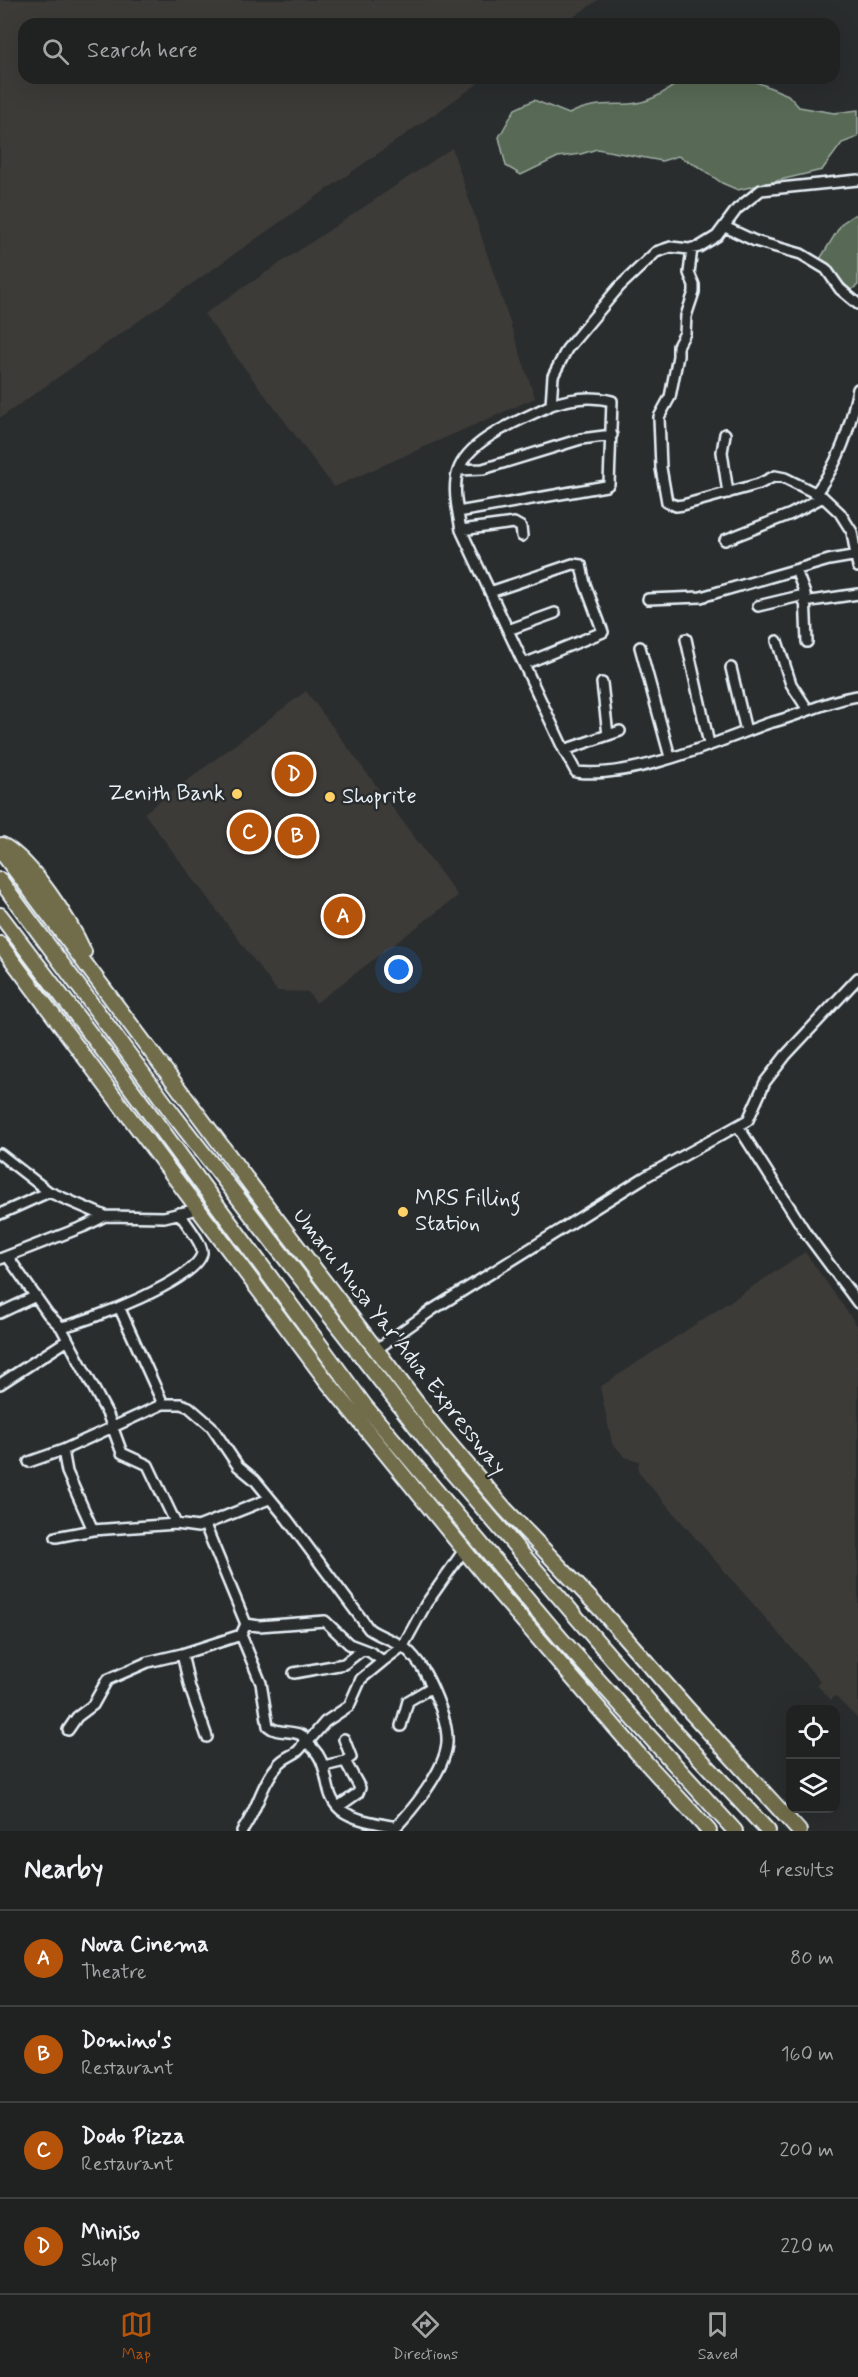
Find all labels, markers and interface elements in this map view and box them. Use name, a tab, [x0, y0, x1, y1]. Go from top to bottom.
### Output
search box	[18, 18, 840, 84]
icon: search	[39, 35, 72, 68]
text: Search here	[87, 37, 198, 65]
pin: D	[274, 752, 314, 796]
place label: Zenith Bank	[108, 780, 225, 808]
place label: Shoprite	[342, 783, 417, 811]
marker: Zenith Bank	[230, 787, 244, 801]
marker: Shoprite	[323, 790, 337, 804]
pin: C	[230, 810, 268, 854]
pin: B	[278, 814, 316, 858]
pin: A	[324, 894, 362, 938]
your location	[384, 955, 413, 984]
place label: MRS Filling Station	[415, 1185, 521, 1238]
street label: Umaru Musa Yar'Adua Expressway	[286, 1203, 512, 1481]
marker: MRS Filling Station	[396, 1205, 410, 1219]
map controls	[786, 1705, 840, 1813]
button: locate	[786, 1705, 840, 1759]
button: layers	[786, 1759, 840, 1813]
text: Nearby	[24, 1853, 103, 1887]
text: 4 results	[759, 1857, 834, 1884]
text: Nova Cinema	[81, 1931, 209, 1959]
text: A	[37, 1945, 50, 1972]
text: 80 m	[790, 1945, 834, 1972]
text: Theatre	[81, 1959, 146, 1986]
text: Domino's	[81, 2027, 171, 2055]
text: B	[37, 2041, 50, 2068]
text: 160 m	[781, 2041, 834, 2068]
text: Restaurant	[81, 2055, 174, 2082]
text: Dodo Pizza	[81, 2123, 185, 2151]
text: C	[36, 2137, 51, 2164]
text: 200 m	[779, 2137, 834, 2164]
text: Restaurant	[81, 2151, 174, 2178]
text: Miniso	[81, 2219, 140, 2247]
text: D	[37, 2233, 50, 2260]
text: 220 m	[780, 2233, 834, 2260]
text: Shop	[81, 2247, 118, 2274]
tab: Map	[120, 2308, 153, 2365]
tab: Directions	[392, 2308, 458, 2365]
tab: Saved	[698, 2308, 738, 2365]

